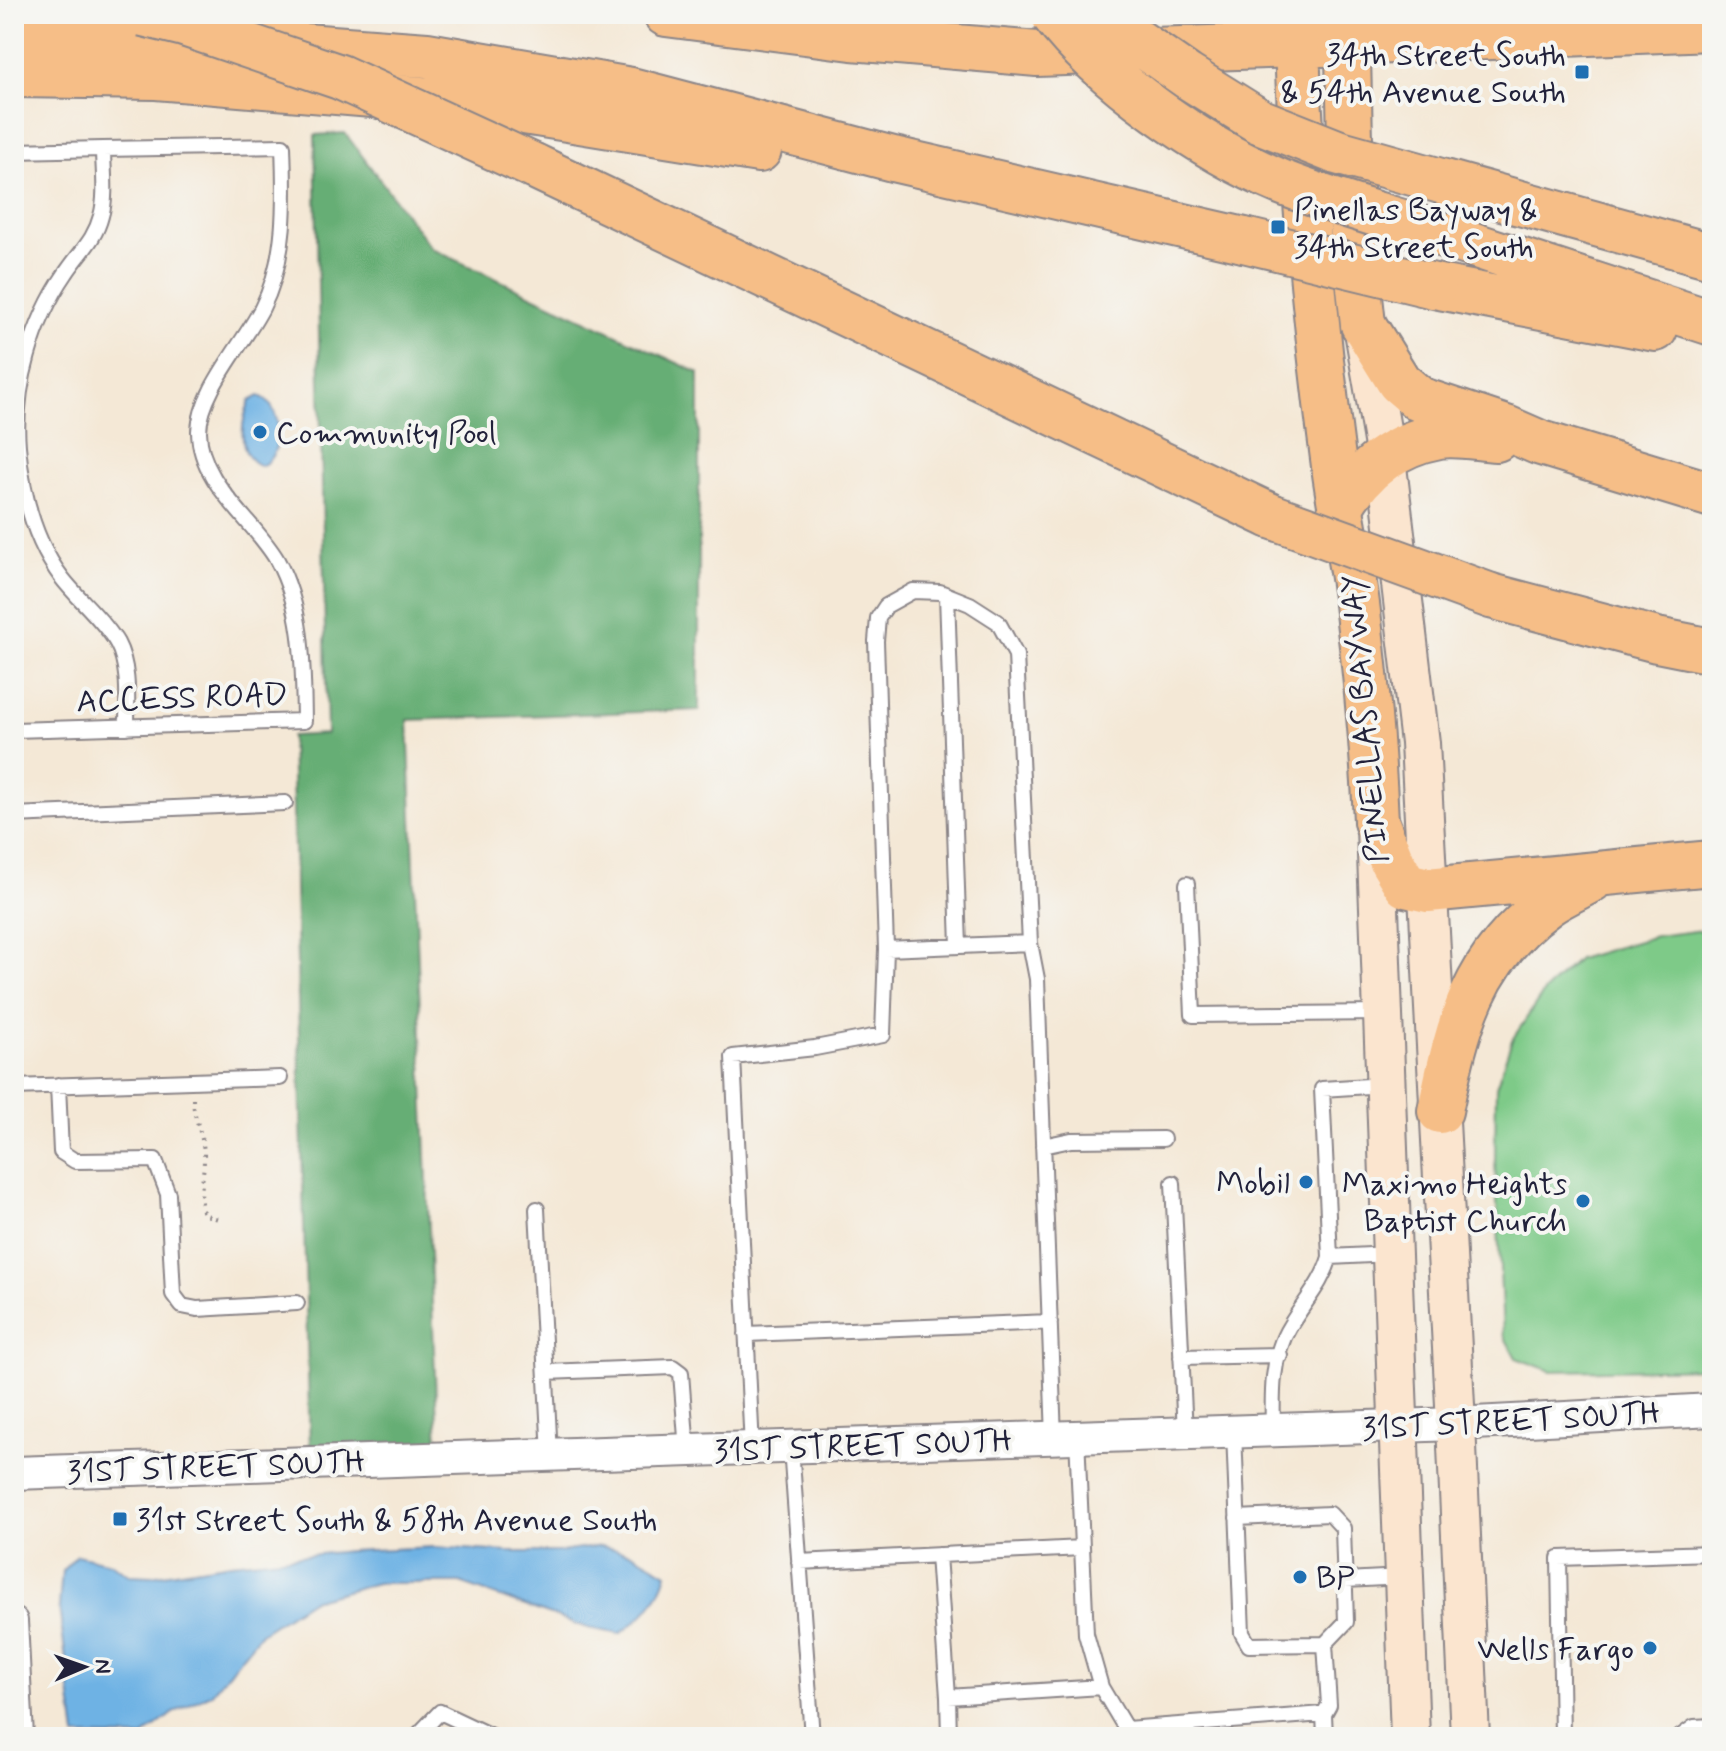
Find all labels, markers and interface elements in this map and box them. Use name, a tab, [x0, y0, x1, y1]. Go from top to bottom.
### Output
place label: 34th Street South & 54th Avenue South	[1281, 35, 1566, 114]
marker: 34th Street South & 54th Avenue South	[1573, 63, 1591, 81]
place label: Pinellas Bayway & 34th Street South	[1294, 190, 1538, 269]
marker: Pinellas Bayway & 34th Street South	[1269, 218, 1287, 236]
place label: Community Pool	[276, 413, 497, 455]
marker: Community Pool	[251, 423, 269, 441]
street label: PINELLAS BAYWAY	[1332, 573, 1400, 865]
street label: ACCESS ROAD	[76, 674, 289, 724]
place label: Mobil	[1216, 1163, 1290, 1205]
place label: Maximo Heights Baptist Church	[1342, 1164, 1567, 1243]
marker: Mobil	[1297, 1173, 1315, 1191]
marker: Maximo Heights Baptist Church	[1574, 1192, 1592, 1210]
street label: 31ST STREET SOUTH	[1361, 1393, 1661, 1451]
street label: 31ST STREET SOUTH	[713, 1421, 1013, 1473]
street label: 31ST STREET SOUTH	[66, 1442, 366, 1494]
place label: 31st Street South & 58th Avenue South	[136, 1500, 658, 1542]
marker: 31st Street South & 58th Avenue South	[111, 1510, 129, 1528]
place label: BP	[1316, 1558, 1355, 1600]
marker: BP	[1291, 1568, 1309, 1586]
north arrow	[44, 1627, 124, 1707]
place label: Wells Fargo	[1477, 1629, 1634, 1671]
marker: Wells Fargo	[1641, 1639, 1659, 1657]
text: N	[88, 1659, 116, 1674]

